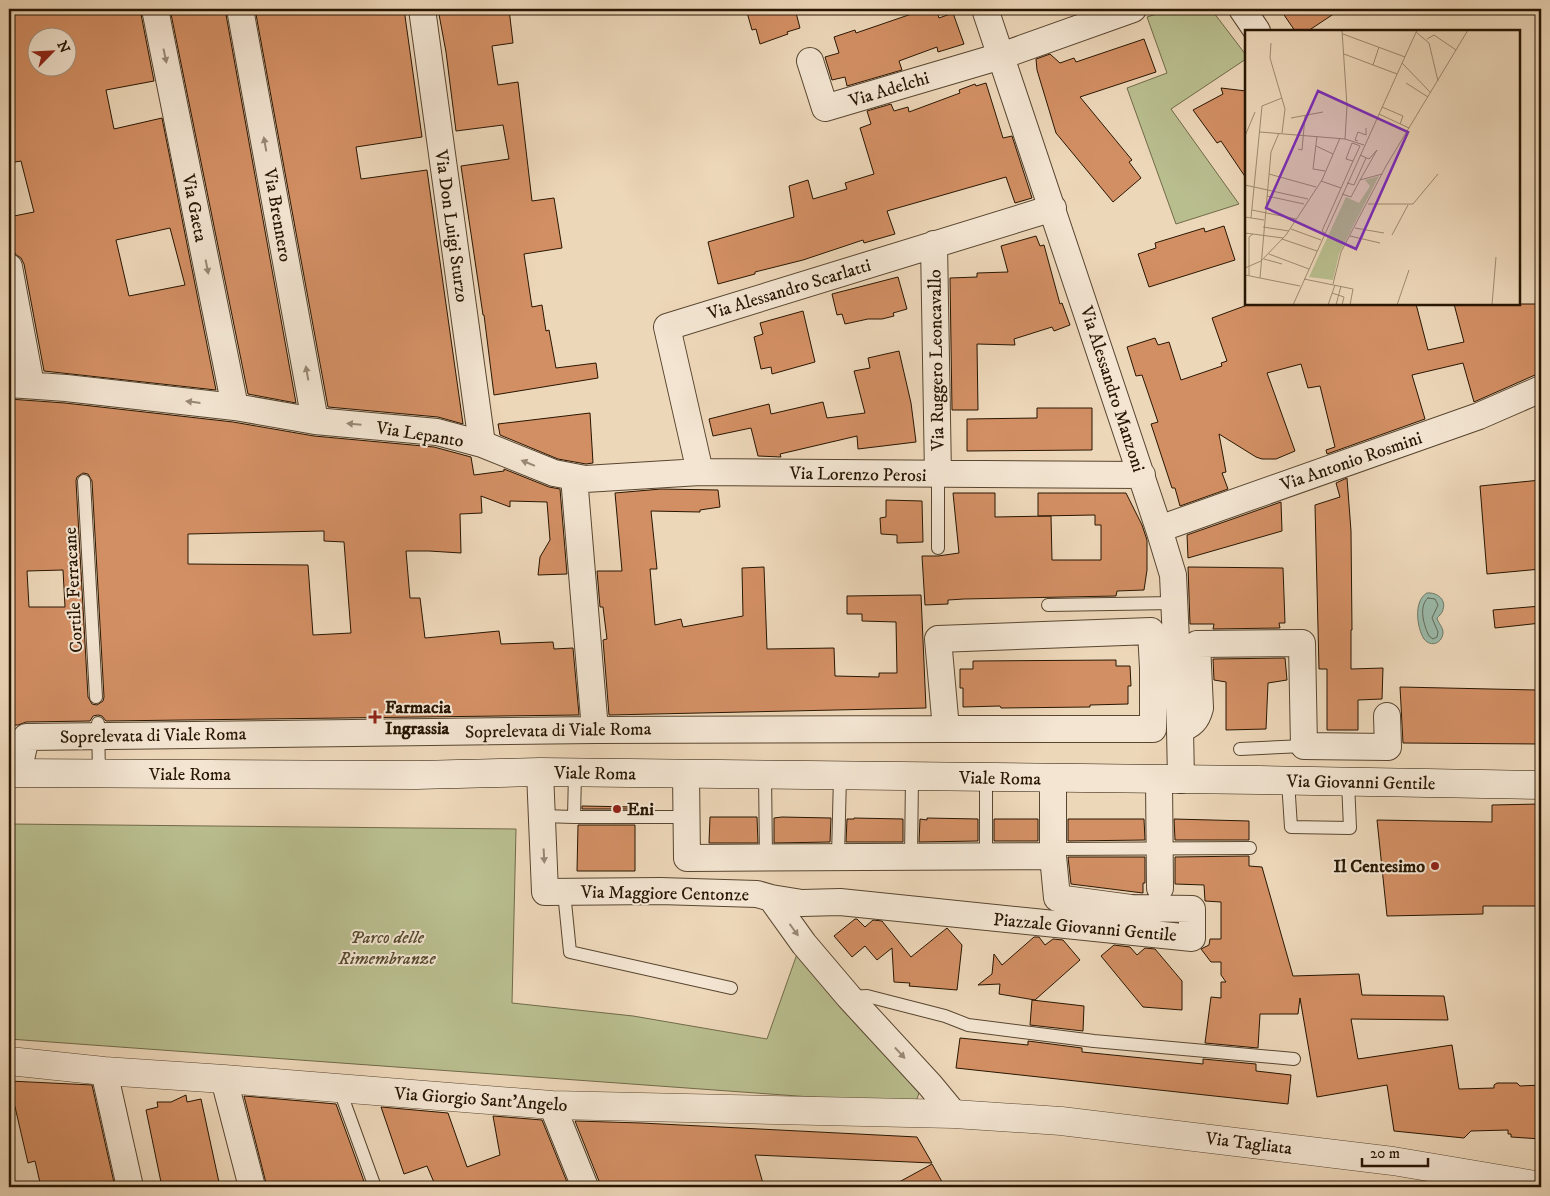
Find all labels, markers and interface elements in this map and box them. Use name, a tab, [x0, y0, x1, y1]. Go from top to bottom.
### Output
north arrow	[28, 28, 78, 78]
inset map	[1245, 30, 1520, 305]
text: N	[52, 38, 74, 56]
one-way arrow	[161, 49, 169, 64]
street label: Via Adelchi	[846, 67, 932, 113]
one-way arrow	[260, 136, 268, 152]
street label: Via Don Luigi Sturzo	[429, 148, 473, 304]
street label: Via Brennero	[258, 166, 296, 264]
street label: Via Gaeta	[176, 171, 211, 244]
street label: Via Alessandro Scarlatti	[704, 255, 874, 326]
one-way arrow	[203, 260, 211, 275]
street label: Via Ruggero Leoncavallo	[924, 269, 950, 452]
street label: Via Alessandro Manzoni	[1075, 303, 1149, 475]
one-way arrow	[302, 364, 310, 380]
one-way arrow	[185, 398, 201, 406]
street label: Via Lepanto	[374, 417, 465, 453]
one-way arrow	[345, 420, 361, 428]
street label: Via Antonio Rosmini	[1277, 427, 1425, 497]
one-way arrow	[521, 458, 535, 466]
street label: Via Lorenzo Perosi	[788, 463, 927, 487]
street label: Cortile Ferracane	[60, 527, 88, 653]
place label: Farmacia Ingrassia	[385, 697, 451, 740]
marker: Farmacia Ingrassia	[369, 711, 381, 723]
street label: Soprelevata di Viale Roma	[465, 718, 652, 744]
street label: Soprelevata di Viale Roma	[60, 723, 247, 749]
street label: Viale Roma	[553, 762, 637, 786]
street label: Viale Roma	[148, 764, 231, 786]
street label: Viale Roma	[958, 767, 1042, 791]
street label: Via Giovanni Gentile	[1285, 771, 1436, 795]
place label: Eni	[627, 799, 654, 821]
marker: Eni	[611, 803, 623, 815]
one-way arrow	[540, 848, 548, 864]
place label: Il Centesimo	[1333, 856, 1425, 878]
marker: Il Centesimo	[1429, 860, 1441, 872]
street label: Via Maggiore Centonze	[580, 882, 749, 906]
street label: Piazzale Giovanni Gentile	[992, 909, 1178, 947]
one-way arrow	[789, 923, 799, 937]
park label: Parco delle Rimembranze	[337, 927, 436, 970]
one-way arrow	[894, 1047, 906, 1059]
street label: Via Giorgio Sant'Angelo	[393, 1083, 568, 1117]
street label: Via Tagliata	[1203, 1128, 1294, 1160]
scale bar	[1362, 1136, 1429, 1168]
text: 20 m	[1370, 1144, 1400, 1163]

